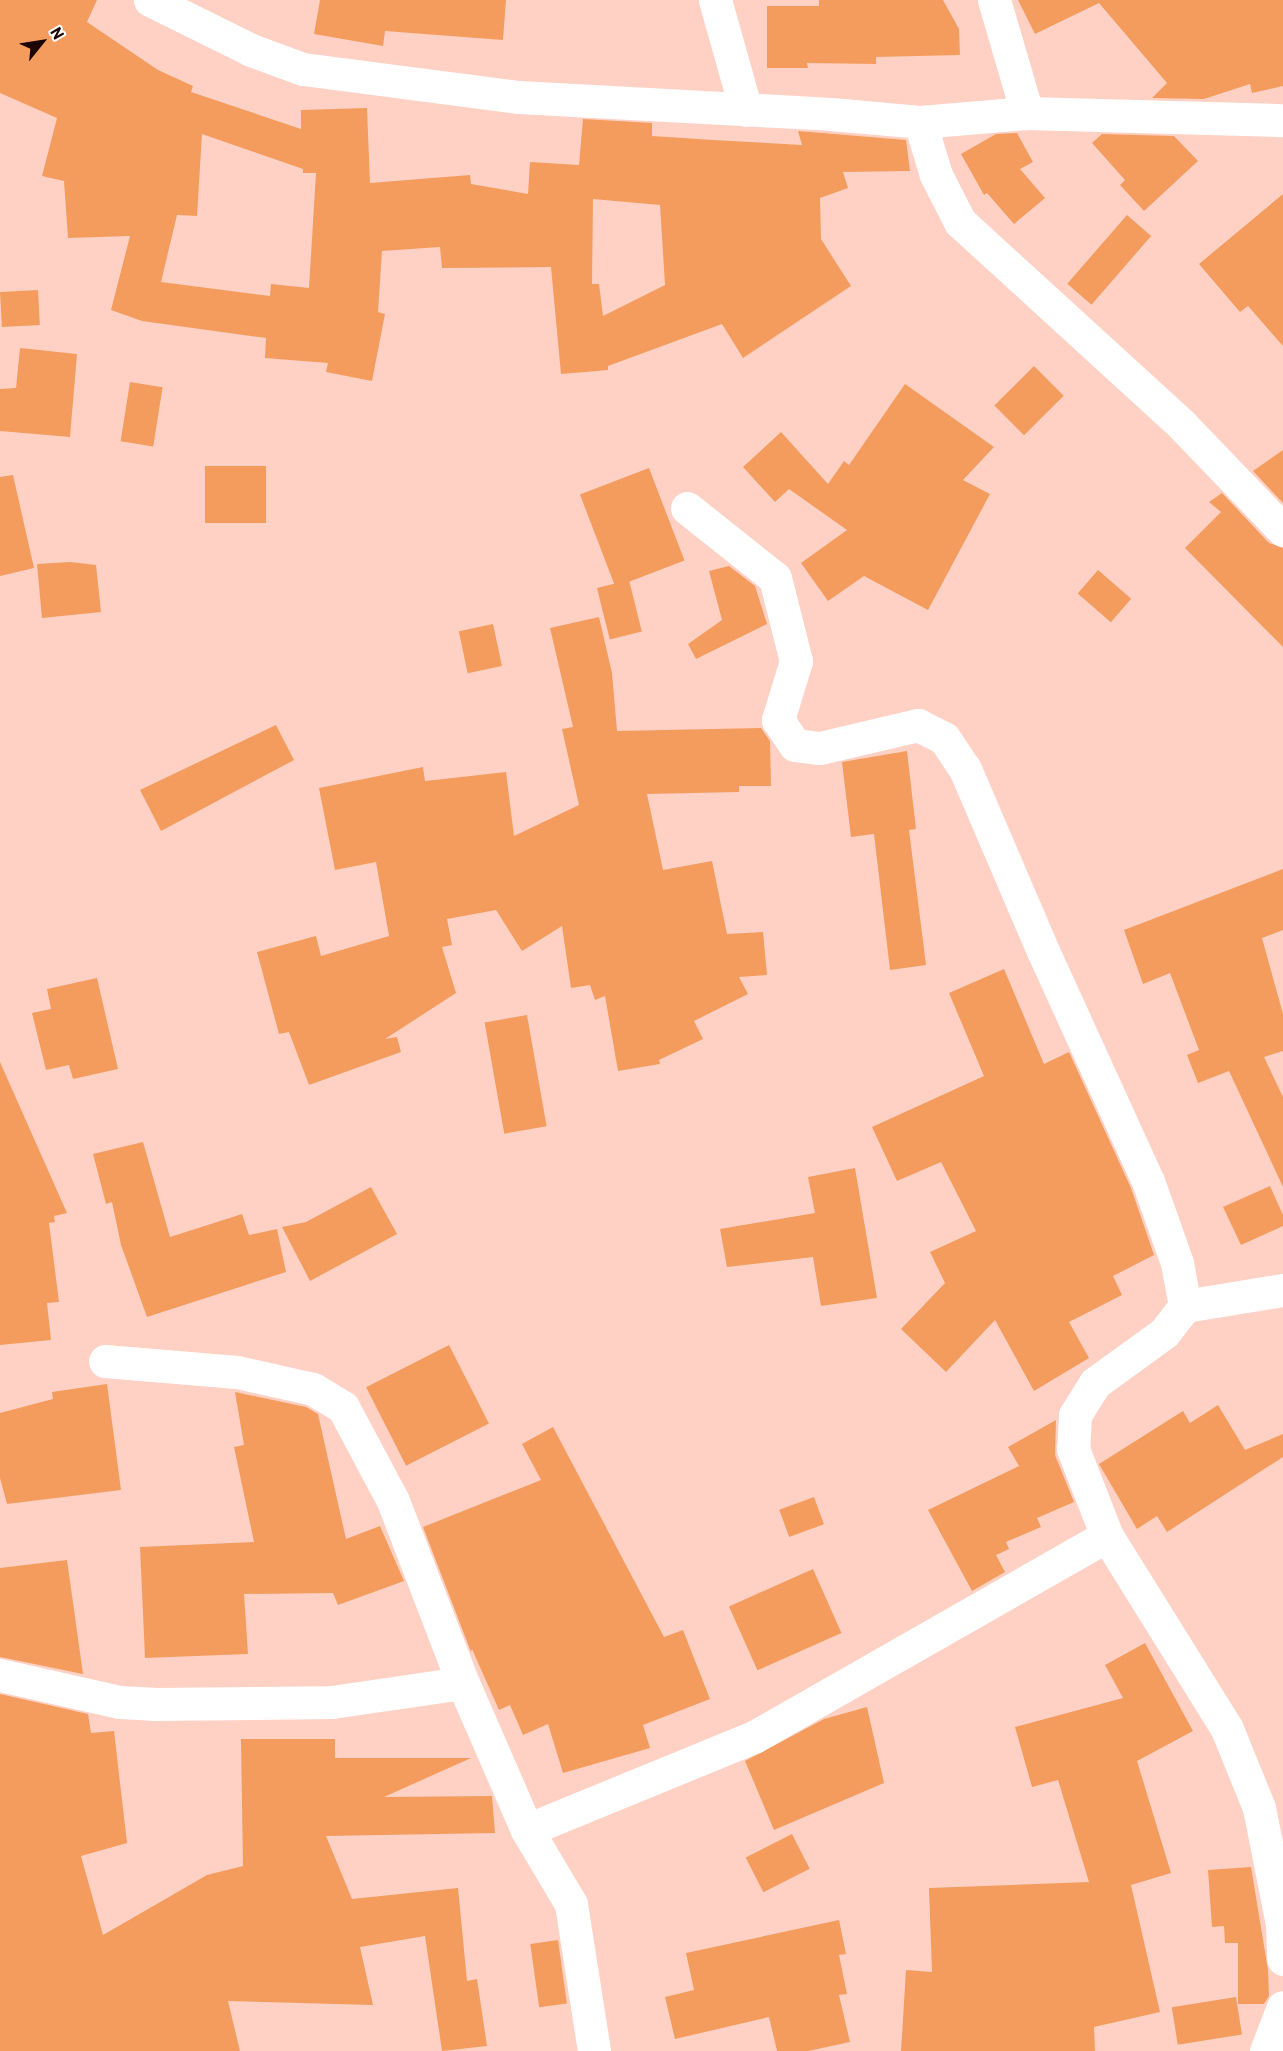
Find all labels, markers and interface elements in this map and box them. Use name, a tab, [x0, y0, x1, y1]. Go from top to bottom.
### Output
north arrow	[12, 12, 72, 72]
text: N	[47, 23, 69, 42]

